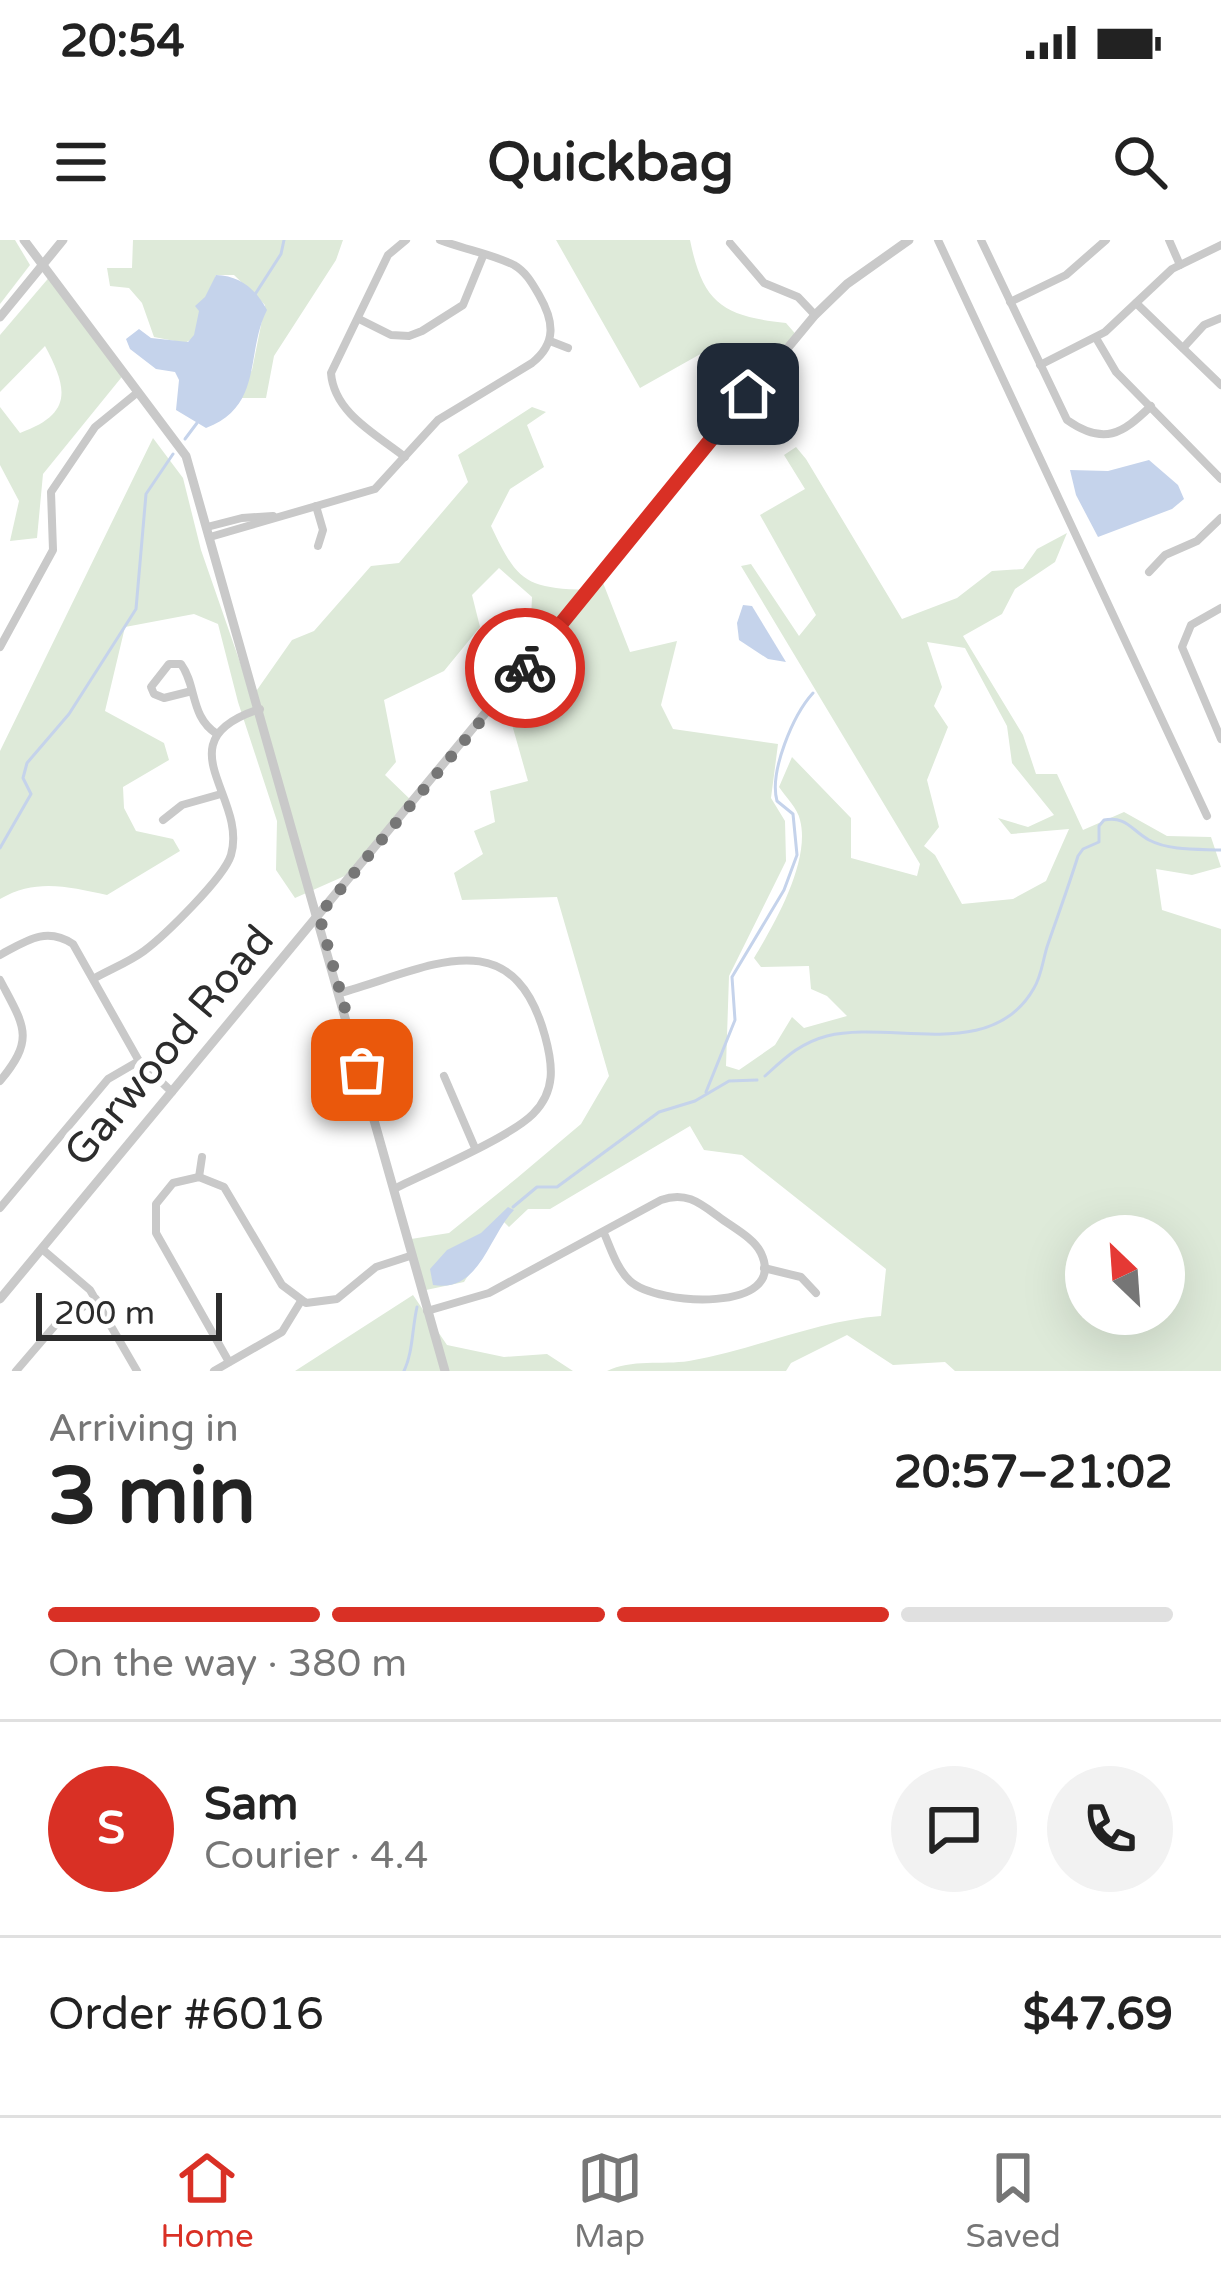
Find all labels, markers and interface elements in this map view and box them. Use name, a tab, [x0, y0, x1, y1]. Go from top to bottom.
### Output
text: 20:54	[60, 15, 185, 69]
icon: menu	[48, 129, 114, 195]
icon: search	[1107, 129, 1173, 195]
text: Quickbag	[487, 130, 734, 195]
pin	[697, 343, 799, 445]
icon: home	[715, 361, 781, 427]
courier	[465, 608, 585, 728]
icon: bike	[492, 635, 558, 701]
street label: Garwood Road	[54, 915, 285, 1177]
pin	[311, 1019, 413, 1121]
icon: bag	[329, 1037, 395, 1103]
north arrow	[1065, 1215, 1185, 1335]
map controls	[1065, 1215, 1185, 1335]
scale bar	[36, 1287, 222, 1340]
text: 200 m	[54, 1294, 155, 1333]
text: Arriving in	[48, 1405, 239, 1452]
text: 20:57–21:02	[894, 1446, 1173, 1500]
text: 3 min	[48, 1450, 256, 1544]
text: On the way · 380 m	[48, 1640, 407, 1687]
button: chat	[891, 1766, 1017, 1892]
button: phone	[1047, 1766, 1173, 1892]
text: Sam	[204, 1778, 298, 1832]
text: S	[97, 1802, 125, 1856]
text: Courier · 4.4	[204, 1832, 428, 1879]
text: Order #6016	[48, 1988, 324, 2042]
text: $47.69	[1023, 1988, 1173, 2042]
tab: Home	[160, 2145, 254, 2256]
tab: Map	[574, 2145, 645, 2256]
tab: Saved	[965, 2145, 1061, 2256]

